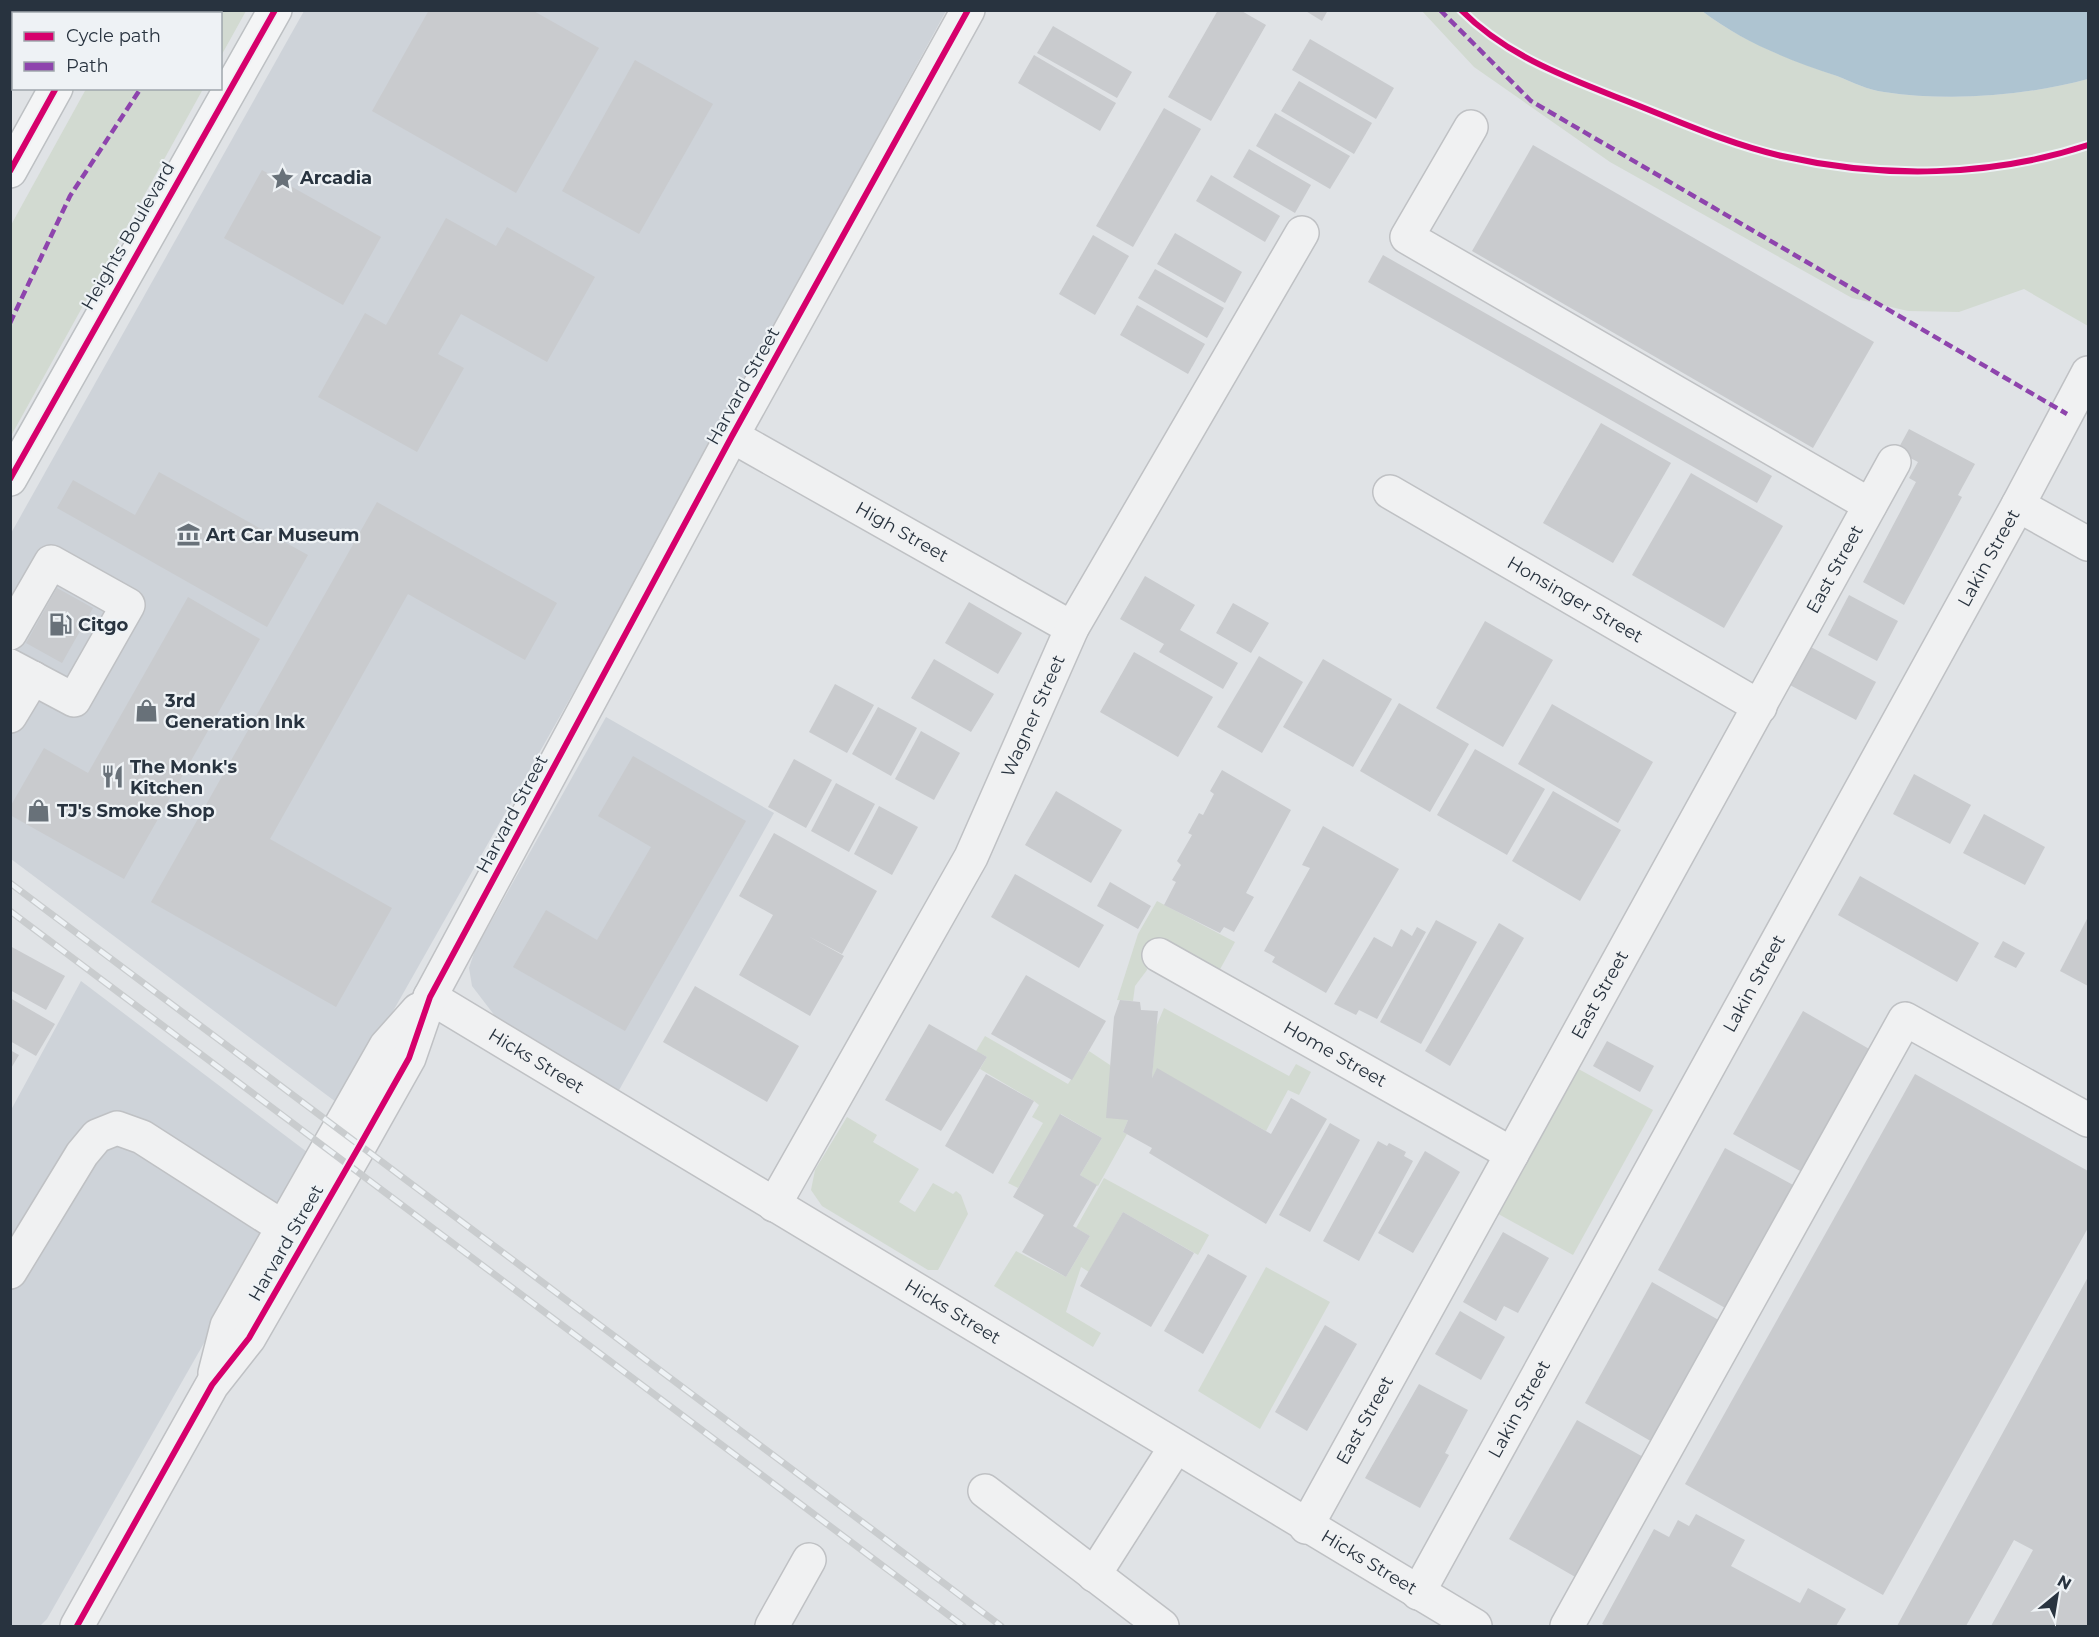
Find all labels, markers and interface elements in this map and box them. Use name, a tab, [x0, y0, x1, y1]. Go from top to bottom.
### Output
legend	[12, 12, 222, 90]
text: Cycle path	[66, 25, 161, 47]
text: Path	[66, 55, 109, 77]
street label: Heights Boulevard	[77, 158, 179, 314]
place icon: Arcadia	[269, 165, 295, 191]
place label: Arcadia	[299, 167, 372, 189]
street label: Harvard Street	[702, 323, 784, 449]
street label: High Street	[851, 497, 952, 567]
street label: Lakin Street	[1953, 505, 2025, 611]
street label: East Street	[1802, 521, 1868, 617]
museum icon: Art Car Museum	[175, 522, 201, 548]
place label: Art Car Museum	[205, 524, 359, 546]
street label: Honsinger Street	[1503, 551, 1647, 648]
fuel station icon: Citgo	[47, 612, 73, 638]
place label: Citgo	[78, 614, 129, 636]
street label: Wagner Street	[997, 651, 1070, 781]
place label: 3rd Generation Ink	[164, 690, 305, 733]
shop icon: 3rd Generation Ink	[134, 698, 160, 724]
street label: Harvard Street	[472, 751, 552, 877]
place label: The Monk's Kitchen	[130, 756, 237, 799]
restaurant icon: The Monk's Kitchen	[99, 764, 125, 790]
shop icon: TJ's Smoke Shop	[26, 798, 52, 824]
place label: TJ's Smoke Shop	[57, 800, 215, 822]
street label: Lakin Street	[1718, 931, 1790, 1036]
street label: East Street	[1567, 947, 1633, 1043]
street label: Home Street	[1279, 1016, 1390, 1092]
street label: Hicks Street	[484, 1024, 588, 1098]
street label: Harvard Street	[244, 1181, 328, 1305]
street label: Hicks Street	[901, 1274, 1005, 1349]
street label: Lakin Street	[1484, 1356, 1555, 1462]
street label: East Street	[1332, 1372, 1398, 1468]
street label: Hicks Street	[1317, 1525, 1421, 1599]
north arrow	[2027, 1565, 2087, 1625]
text: N	[2054, 1571, 2075, 1594]

